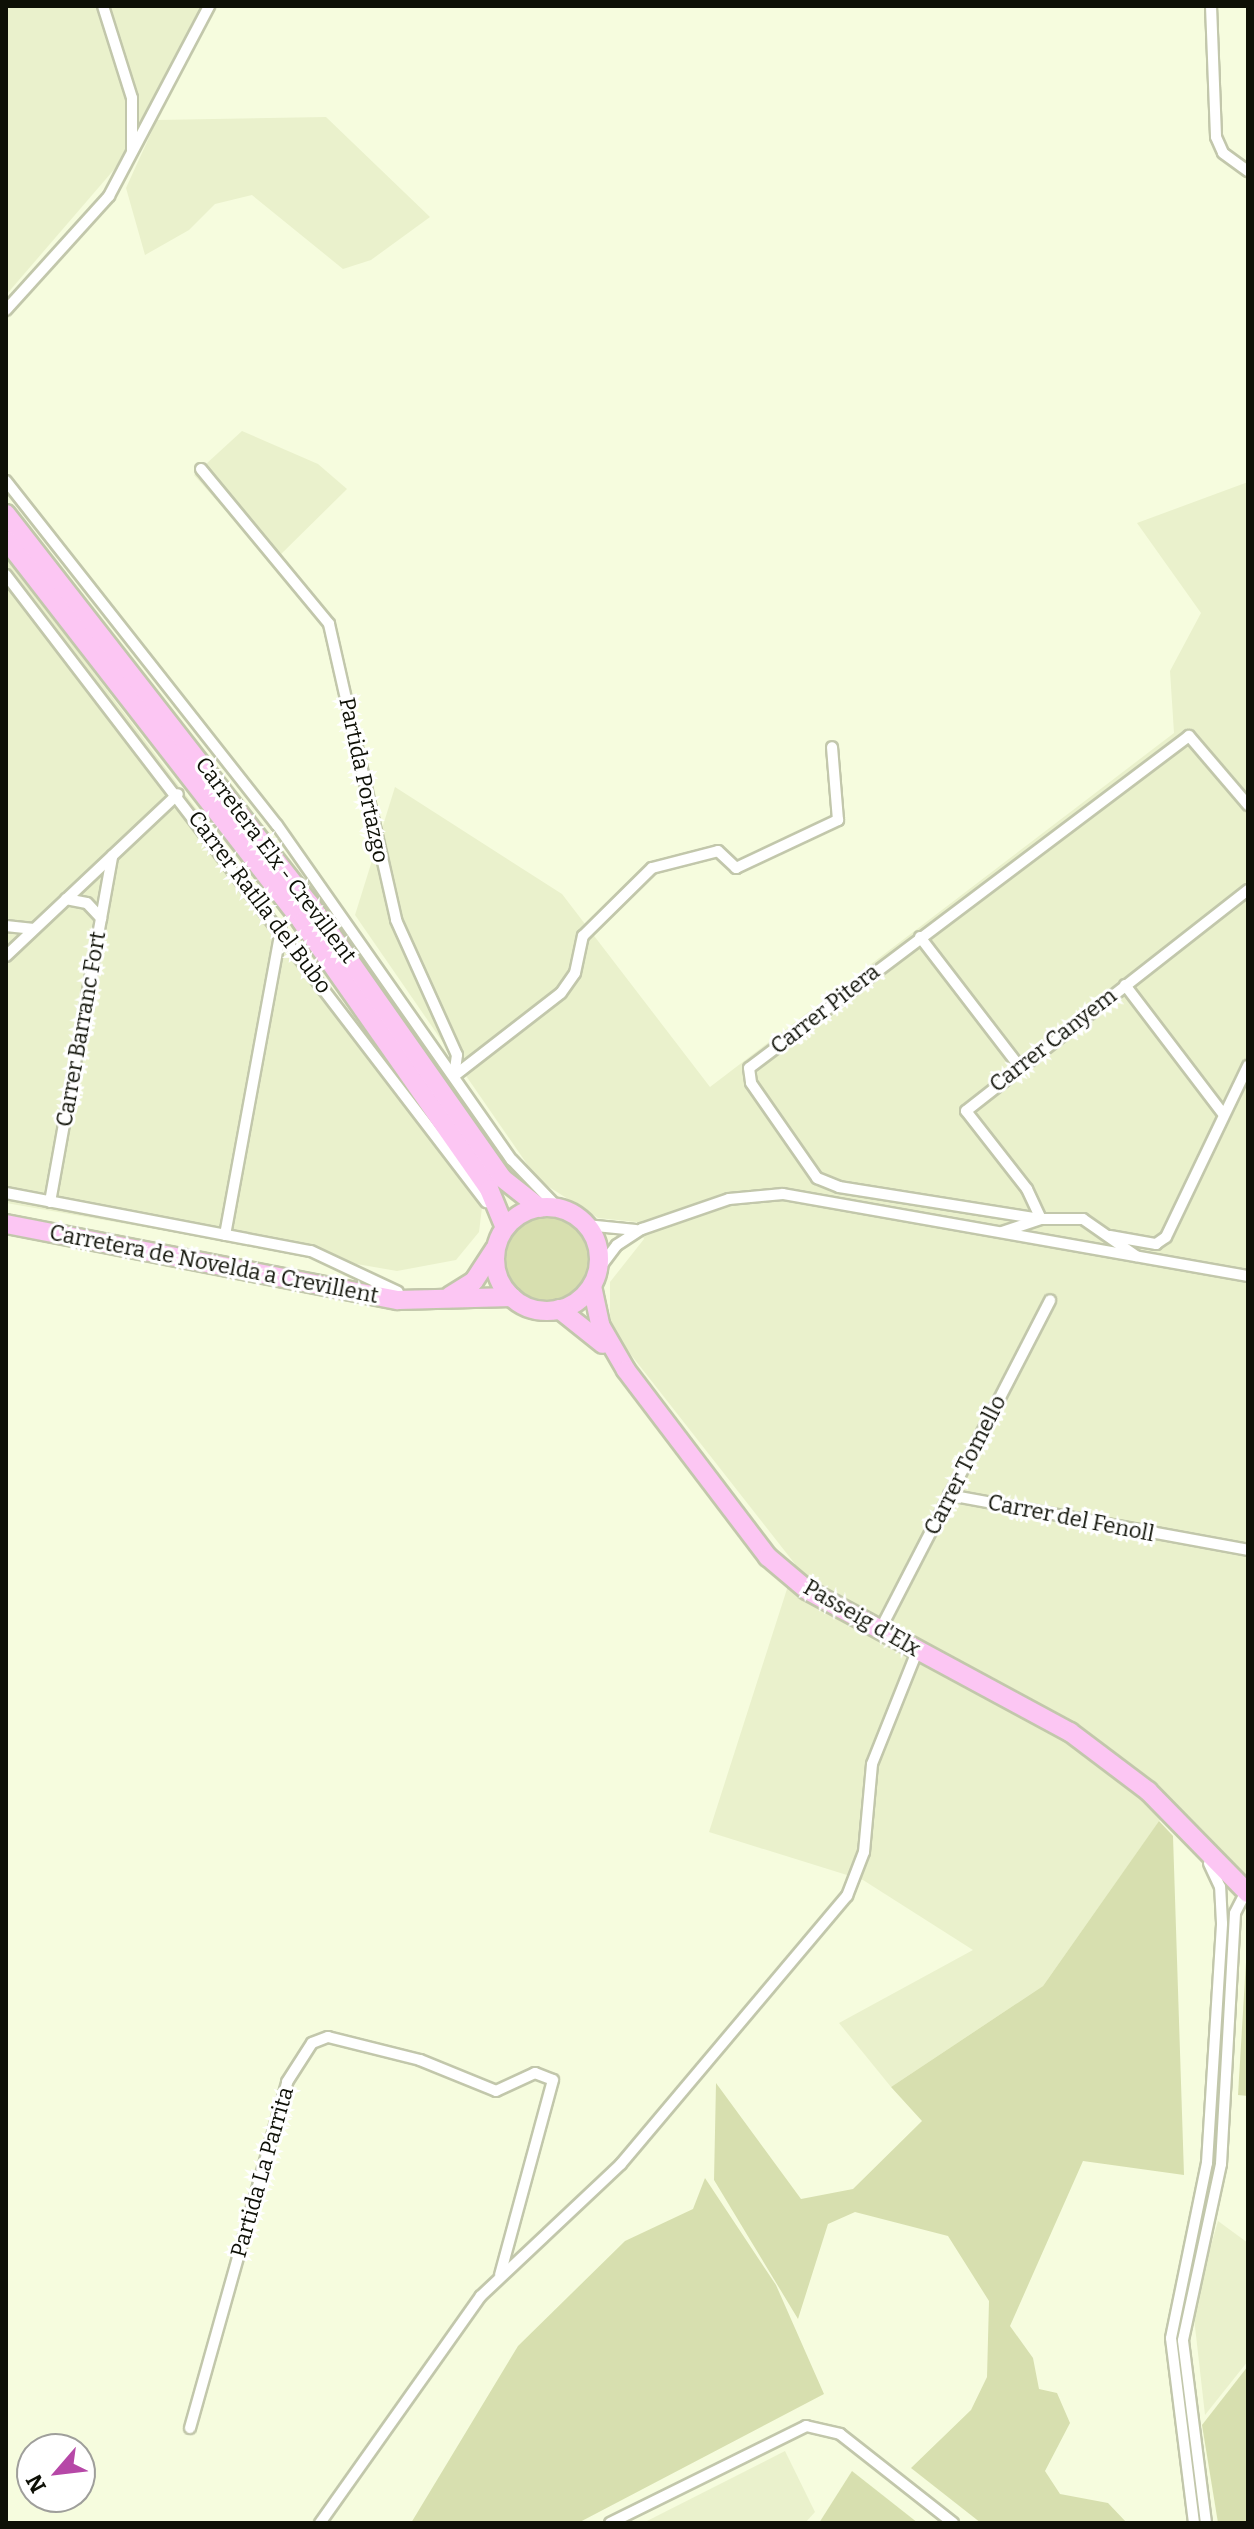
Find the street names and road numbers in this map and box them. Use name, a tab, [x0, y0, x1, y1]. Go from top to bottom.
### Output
street label: Partida Portazgo	[334, 695, 394, 865]
street label: Carretera Elx - Crevillent	[190, 752, 362, 968]
street label: Carrer Ratlla del Bubo	[183, 805, 337, 999]
street label: Carrer Barranc Fort	[51, 929, 111, 1129]
street label: Carrer Pitera	[765, 958, 885, 1060]
street label: Carrer Canyem	[984, 982, 1122, 1098]
street label: Carretera de Novelda a Crevillent	[47, 1219, 381, 1309]
street label: Carrer Tomello	[918, 1391, 1012, 1539]
street label: Carrer del Fenoll	[986, 1489, 1156, 1547]
street label: Passeig d'Elx	[799, 1574, 925, 1662]
street label: Partida La Parrita	[225, 2084, 299, 2260]

